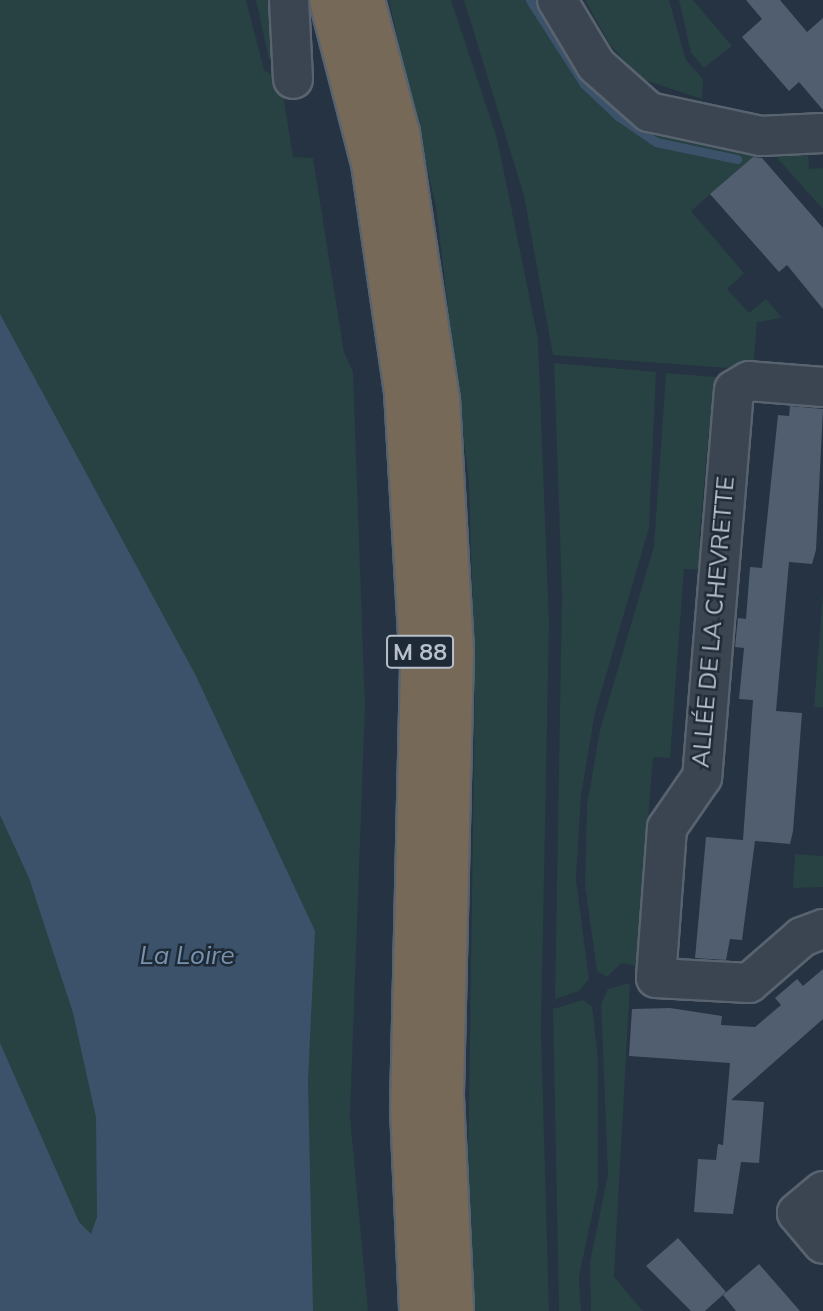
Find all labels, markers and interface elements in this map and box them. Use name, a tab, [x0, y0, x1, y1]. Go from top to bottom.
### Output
street label: ALLÉE DE LA CHEVRETTE	[686, 475, 740, 769]
road number: M 88	[385, 632, 455, 672]
water label: La Loire	[139, 939, 235, 971]

